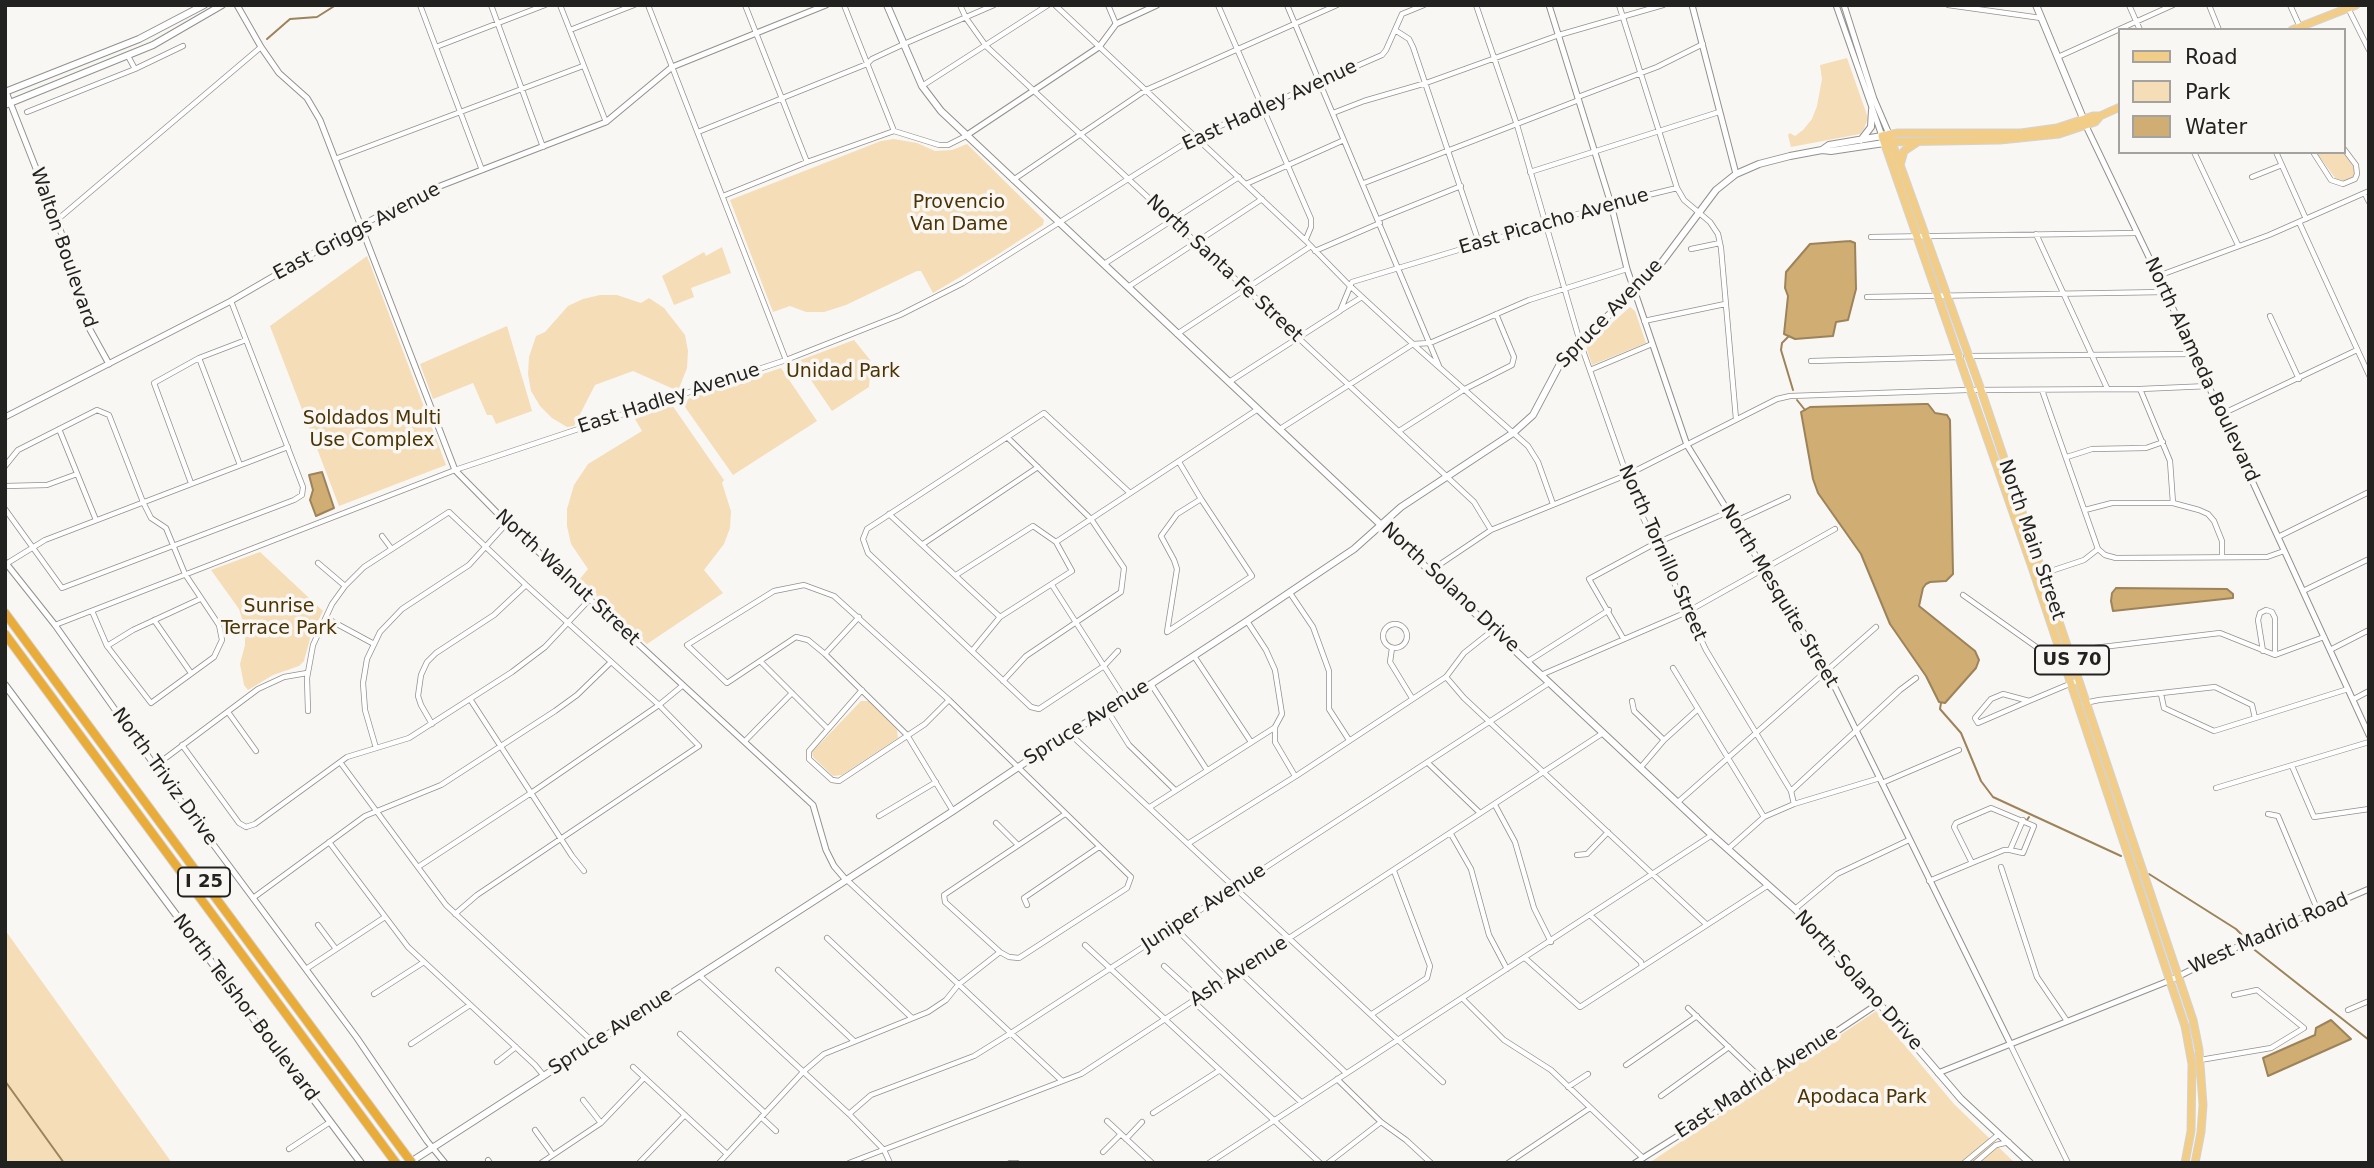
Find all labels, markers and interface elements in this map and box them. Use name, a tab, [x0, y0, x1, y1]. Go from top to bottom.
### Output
legend	[2118, 28, 2346, 154]
text: Road	[2185, 45, 2238, 69]
street label: East Hadley Avenue	[1179, 56, 1361, 156]
text: Park	[2185, 80, 2230, 104]
text: Water	[2185, 115, 2247, 139]
street label: Walton Boulevard	[25, 165, 101, 331]
street label: East Griggs Avenue	[270, 178, 444, 286]
street label: East Picacho Avenue	[1457, 184, 1651, 260]
street label: North Santa Fe Street	[1141, 191, 1307, 347]
park label: Provencio Van Dame	[910, 192, 1008, 236]
street label: North Alameda Boulevard	[2139, 254, 2263, 486]
street label: Spruce Avenue	[1552, 255, 1668, 373]
street label: East Hadley Avenue	[575, 359, 763, 439]
park label: Unidad Park	[786, 361, 900, 383]
park label: Soldados Multi Use Complex	[303, 408, 441, 452]
street label: North Main Street	[1993, 457, 2069, 623]
street label: North Tornillo Street	[1613, 462, 1711, 644]
street label: North Mesquite Street	[1715, 500, 1843, 692]
street label: North Walnut Street	[490, 505, 644, 651]
street label: North Solano Drive	[1376, 518, 1524, 658]
park label: Sunrise Terrace Park	[221, 596, 337, 640]
road number: US 70	[2035, 646, 2109, 674]
street label: Spruce Avenue	[1020, 676, 1154, 770]
street label: North Triviz Drive	[106, 704, 222, 850]
street label: Juniper Avenue	[1138, 859, 1270, 957]
road number: I 25	[178, 868, 230, 897]
street label: West Madrid Road	[2186, 889, 2352, 979]
street label: North Solano Drive	[1789, 906, 1927, 1056]
street label: North Telshor Boulevard	[167, 910, 323, 1106]
street label: Ash Avenue	[1186, 932, 1292, 1012]
street label: Spruce Avenue	[545, 984, 677, 1080]
street label: East Madrid Avenue	[1672, 1022, 1842, 1144]
park label: Apodaca Park	[1797, 1087, 1927, 1109]

